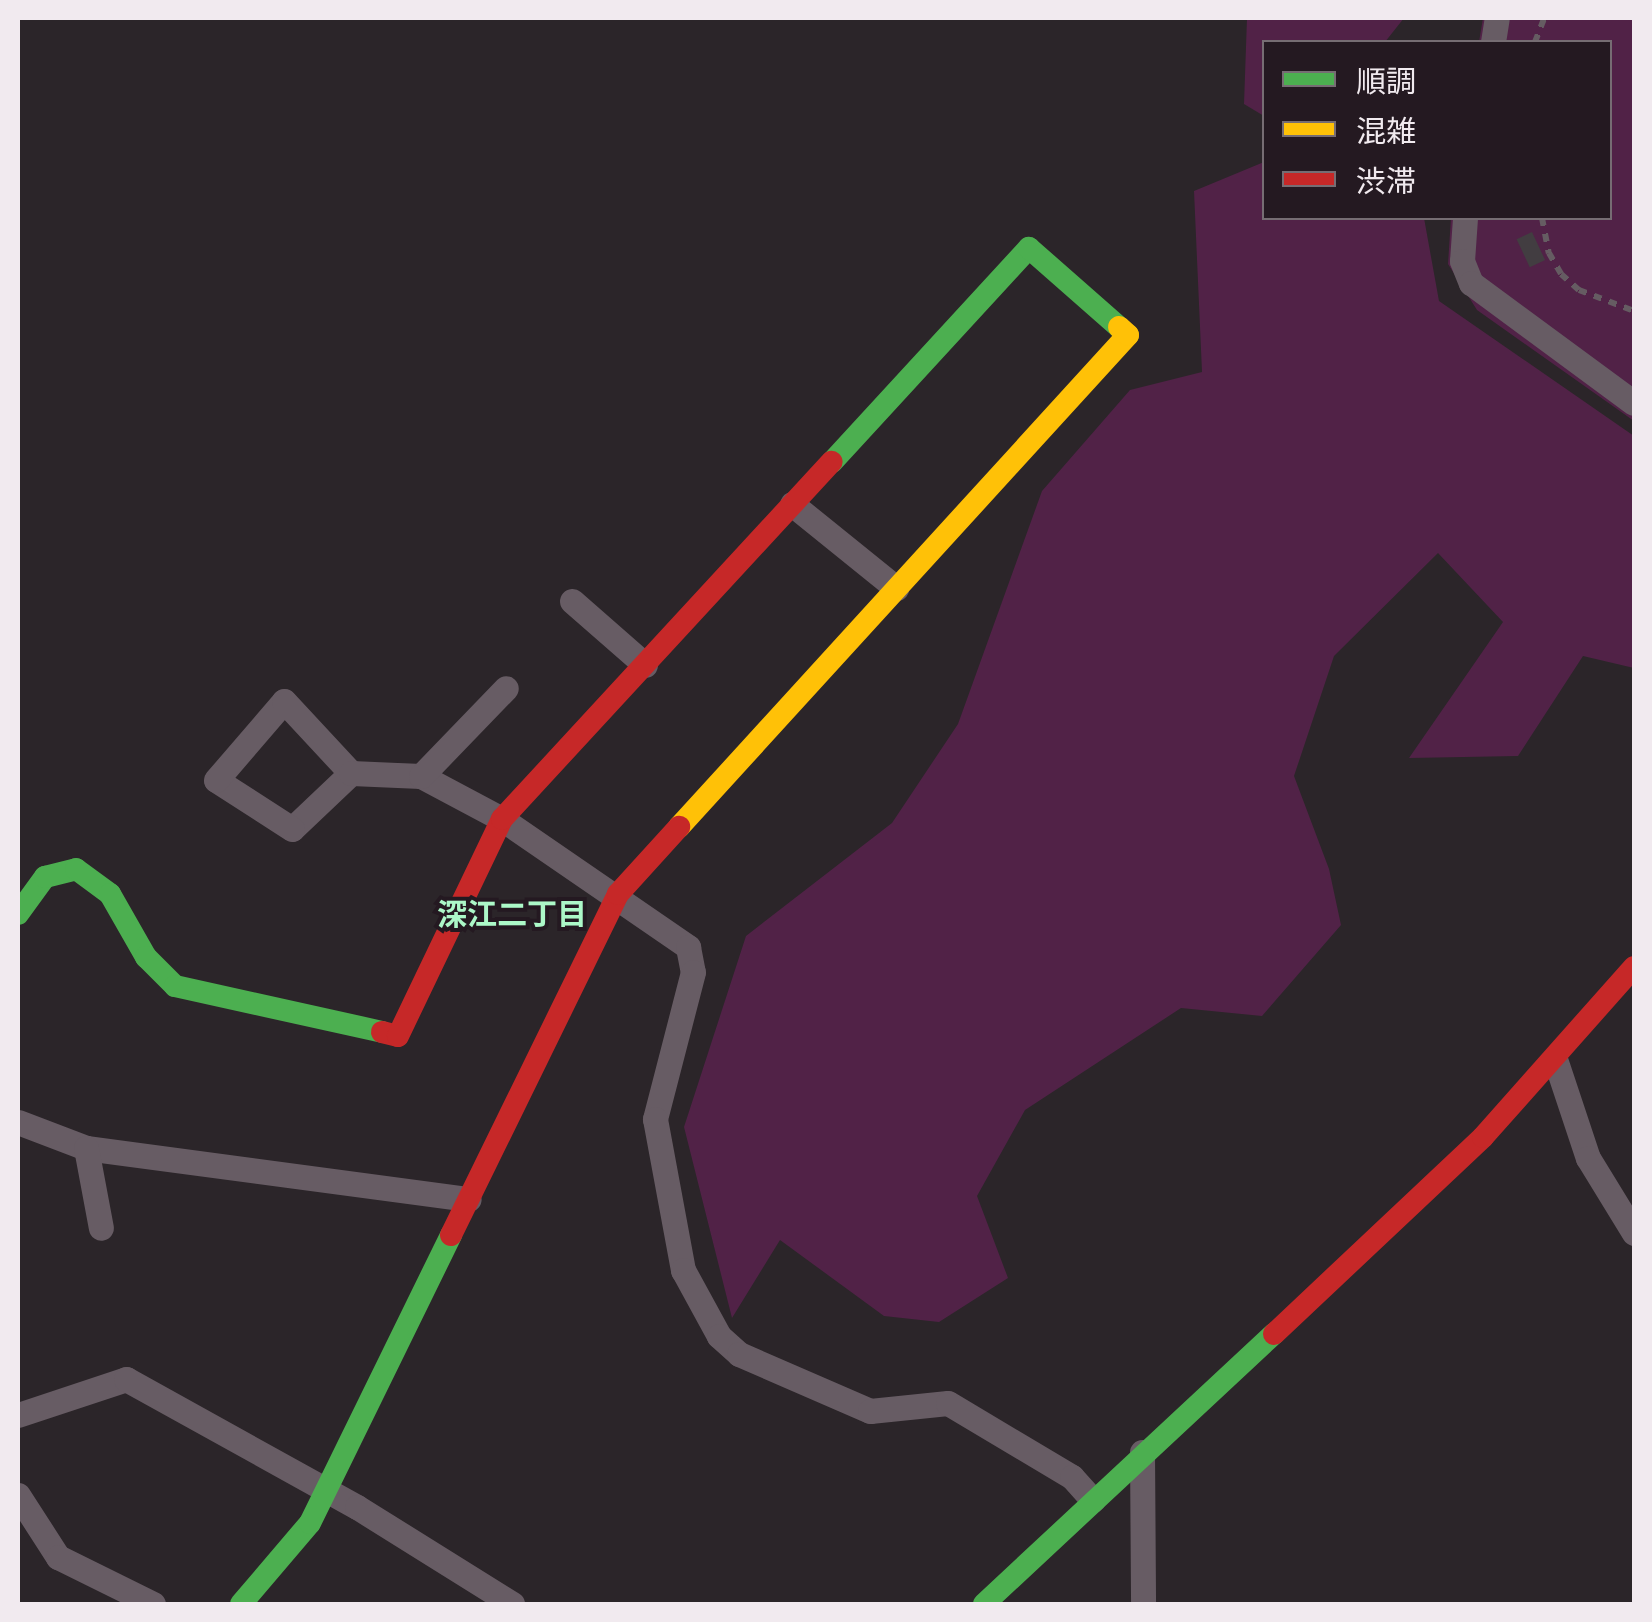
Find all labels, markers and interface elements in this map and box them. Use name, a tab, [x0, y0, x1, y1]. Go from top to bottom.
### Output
legend	[1262, 40, 1612, 220]
text: 順調	[1356, 61, 1416, 100]
text: 混雑	[1356, 111, 1416, 150]
text: 渋滞	[1356, 161, 1416, 200]
district label: 深江二丁目	[437, 896, 587, 932]

